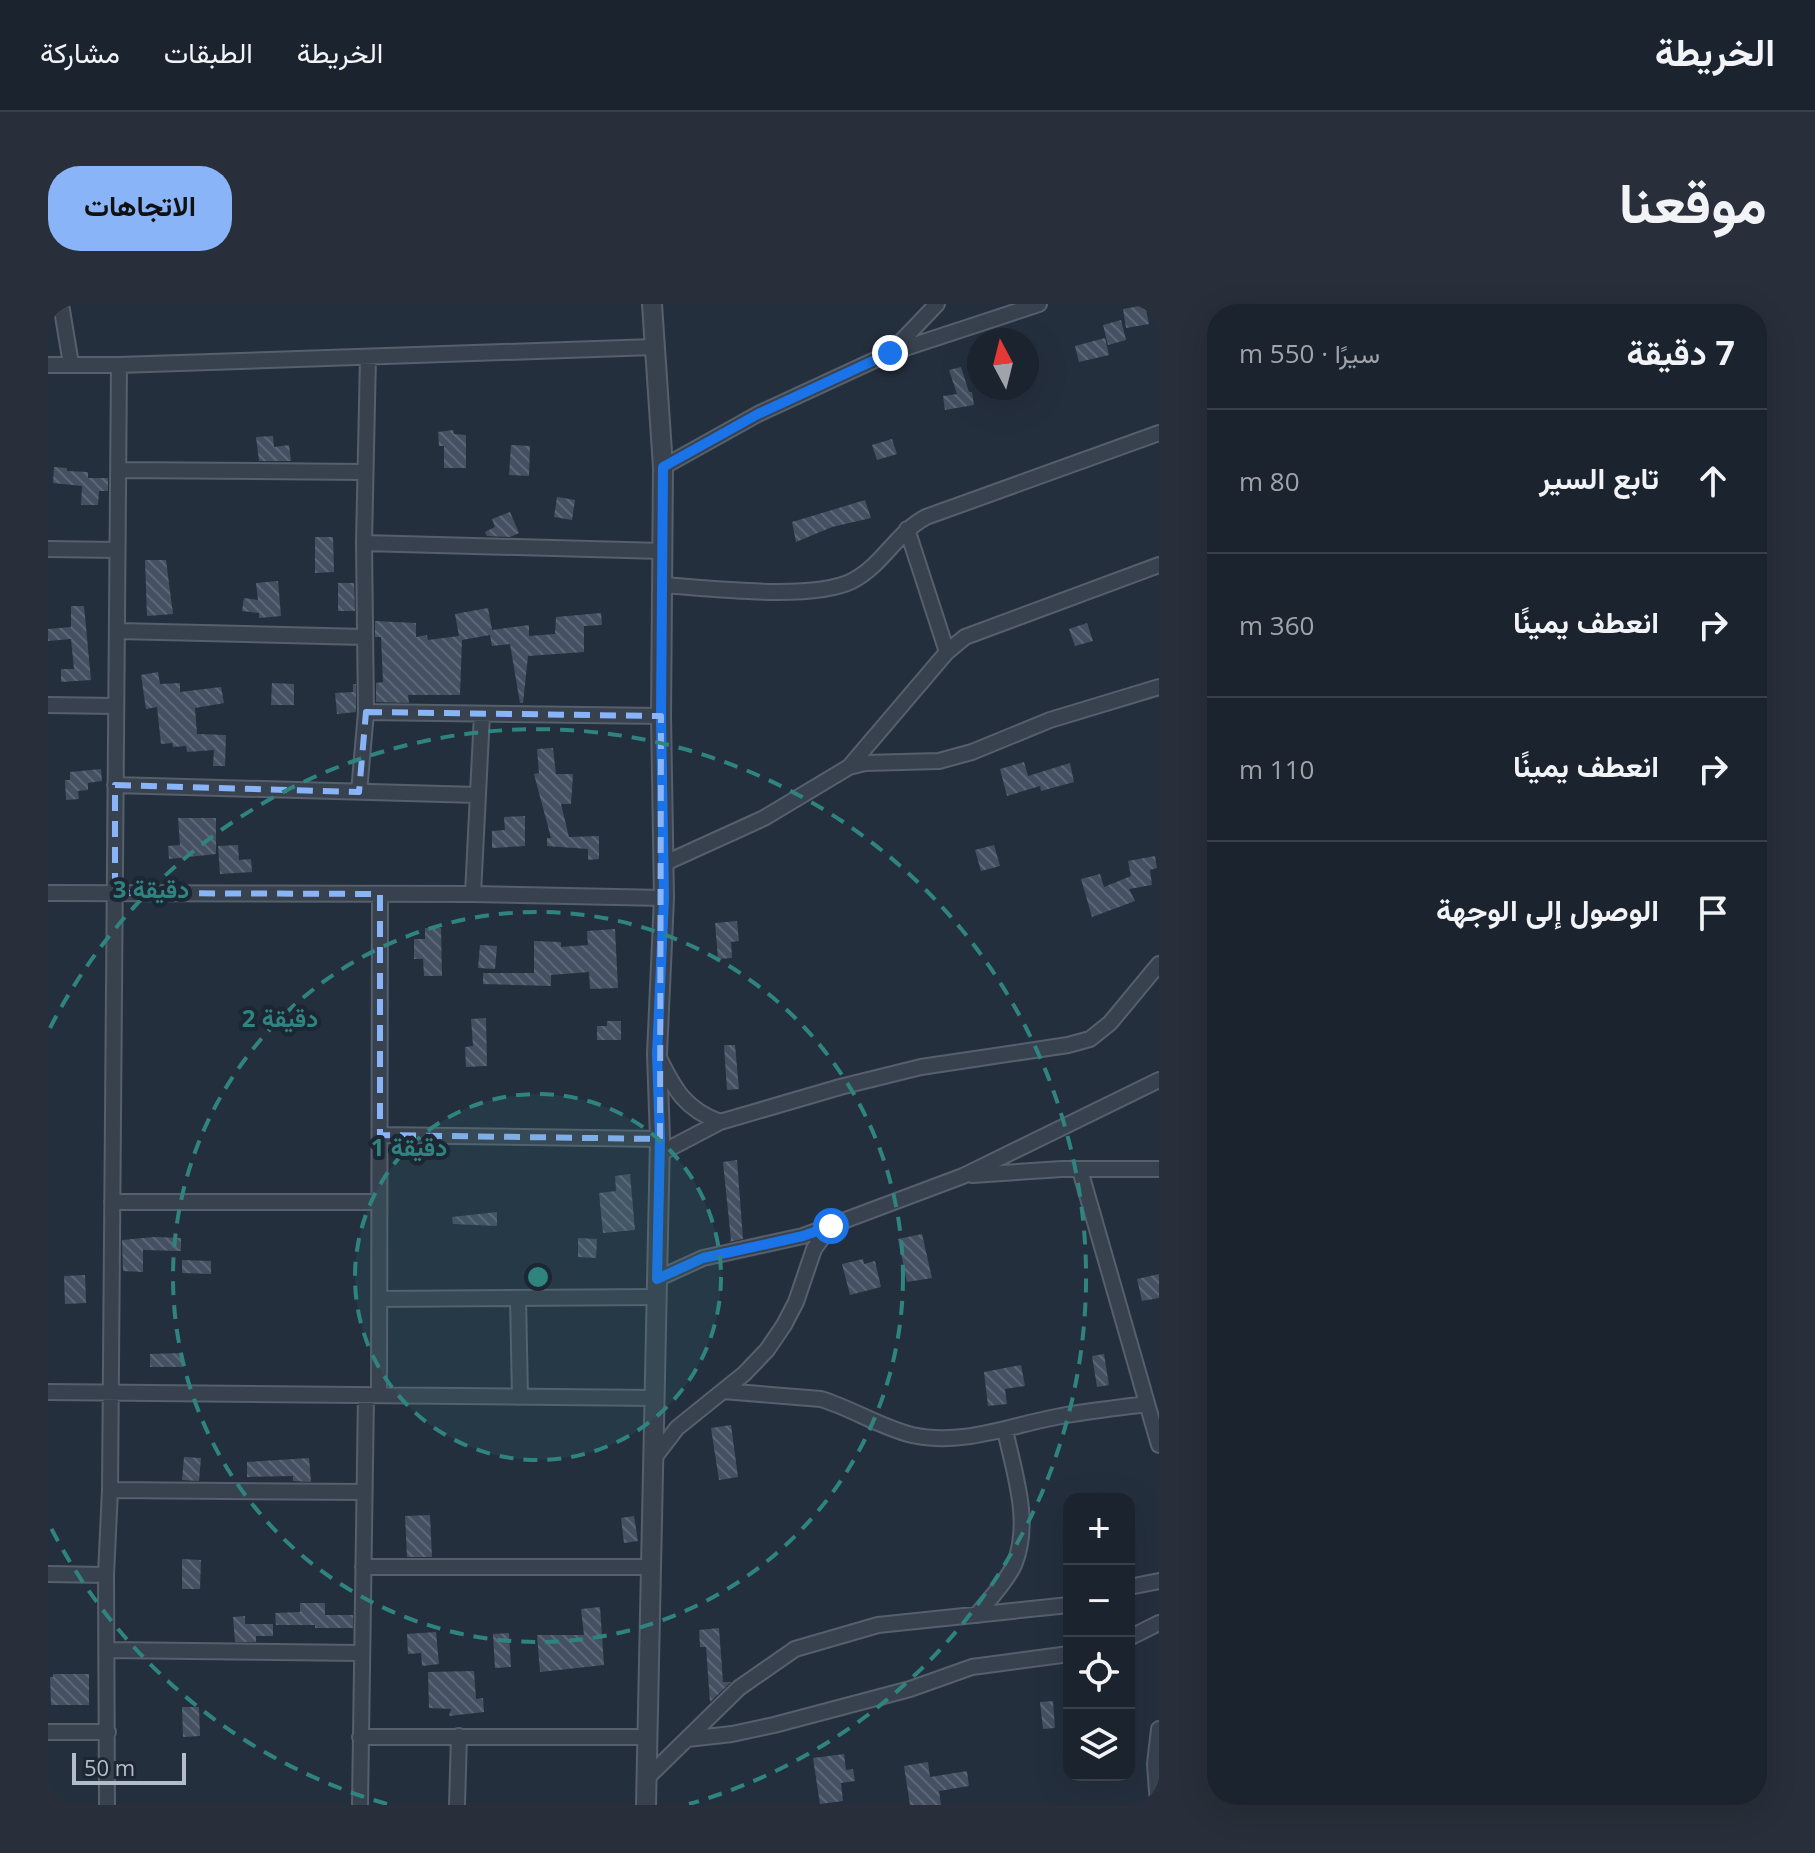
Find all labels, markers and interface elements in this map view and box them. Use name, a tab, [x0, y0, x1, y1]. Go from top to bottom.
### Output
text: الخريطة	[1655, 25, 1775, 77]
text: مشاركة	[40, 33, 120, 71]
text: الطبقات	[164, 33, 253, 71]
text: الخريطة	[297, 33, 383, 71]
text: موقعنا	[1619, 163, 1767, 239]
button: الاتجاهات	[48, 166, 232, 251]
north arrow	[967, 328, 1039, 400]
text: 7 دقيقة	[1627, 329, 1735, 375]
route end	[872, 335, 908, 371]
text: سيرًا · 550 m	[1239, 335, 1380, 371]
text: تابع السير	[1539, 457, 1659, 498]
icon: ahead	[1691, 459, 1735, 503]
text: 80 m	[1239, 463, 1300, 499]
text: انعطف يمينًا	[1513, 601, 1659, 642]
icon: right	[1691, 603, 1735, 647]
text: 360 m	[1239, 607, 1314, 643]
text: انعطف يمينًا	[1513, 745, 1659, 786]
icon: right	[1691, 747, 1735, 791]
text: 110 m	[1239, 751, 1314, 787]
text: 3 دقيقة	[113, 872, 189, 905]
text: الوصول إلى الوجهة	[1436, 889, 1659, 930]
icon: arrive	[1691, 891, 1735, 935]
text: 2 دقيقة	[242, 1001, 318, 1034]
text: 1 دقيقة	[371, 1130, 447, 1163]
route start	[813, 1208, 849, 1244]
centre of rings	[524, 1263, 552, 1291]
map controls	[1063, 1493, 1135, 1781]
button: +	[1063, 1493, 1135, 1565]
button: −	[1063, 1565, 1135, 1637]
button: locate	[1063, 1637, 1135, 1709]
button: layers	[1063, 1709, 1135, 1781]
scale bar	[72, 1749, 186, 1785]
text: 50 m	[84, 1752, 135, 1782]

